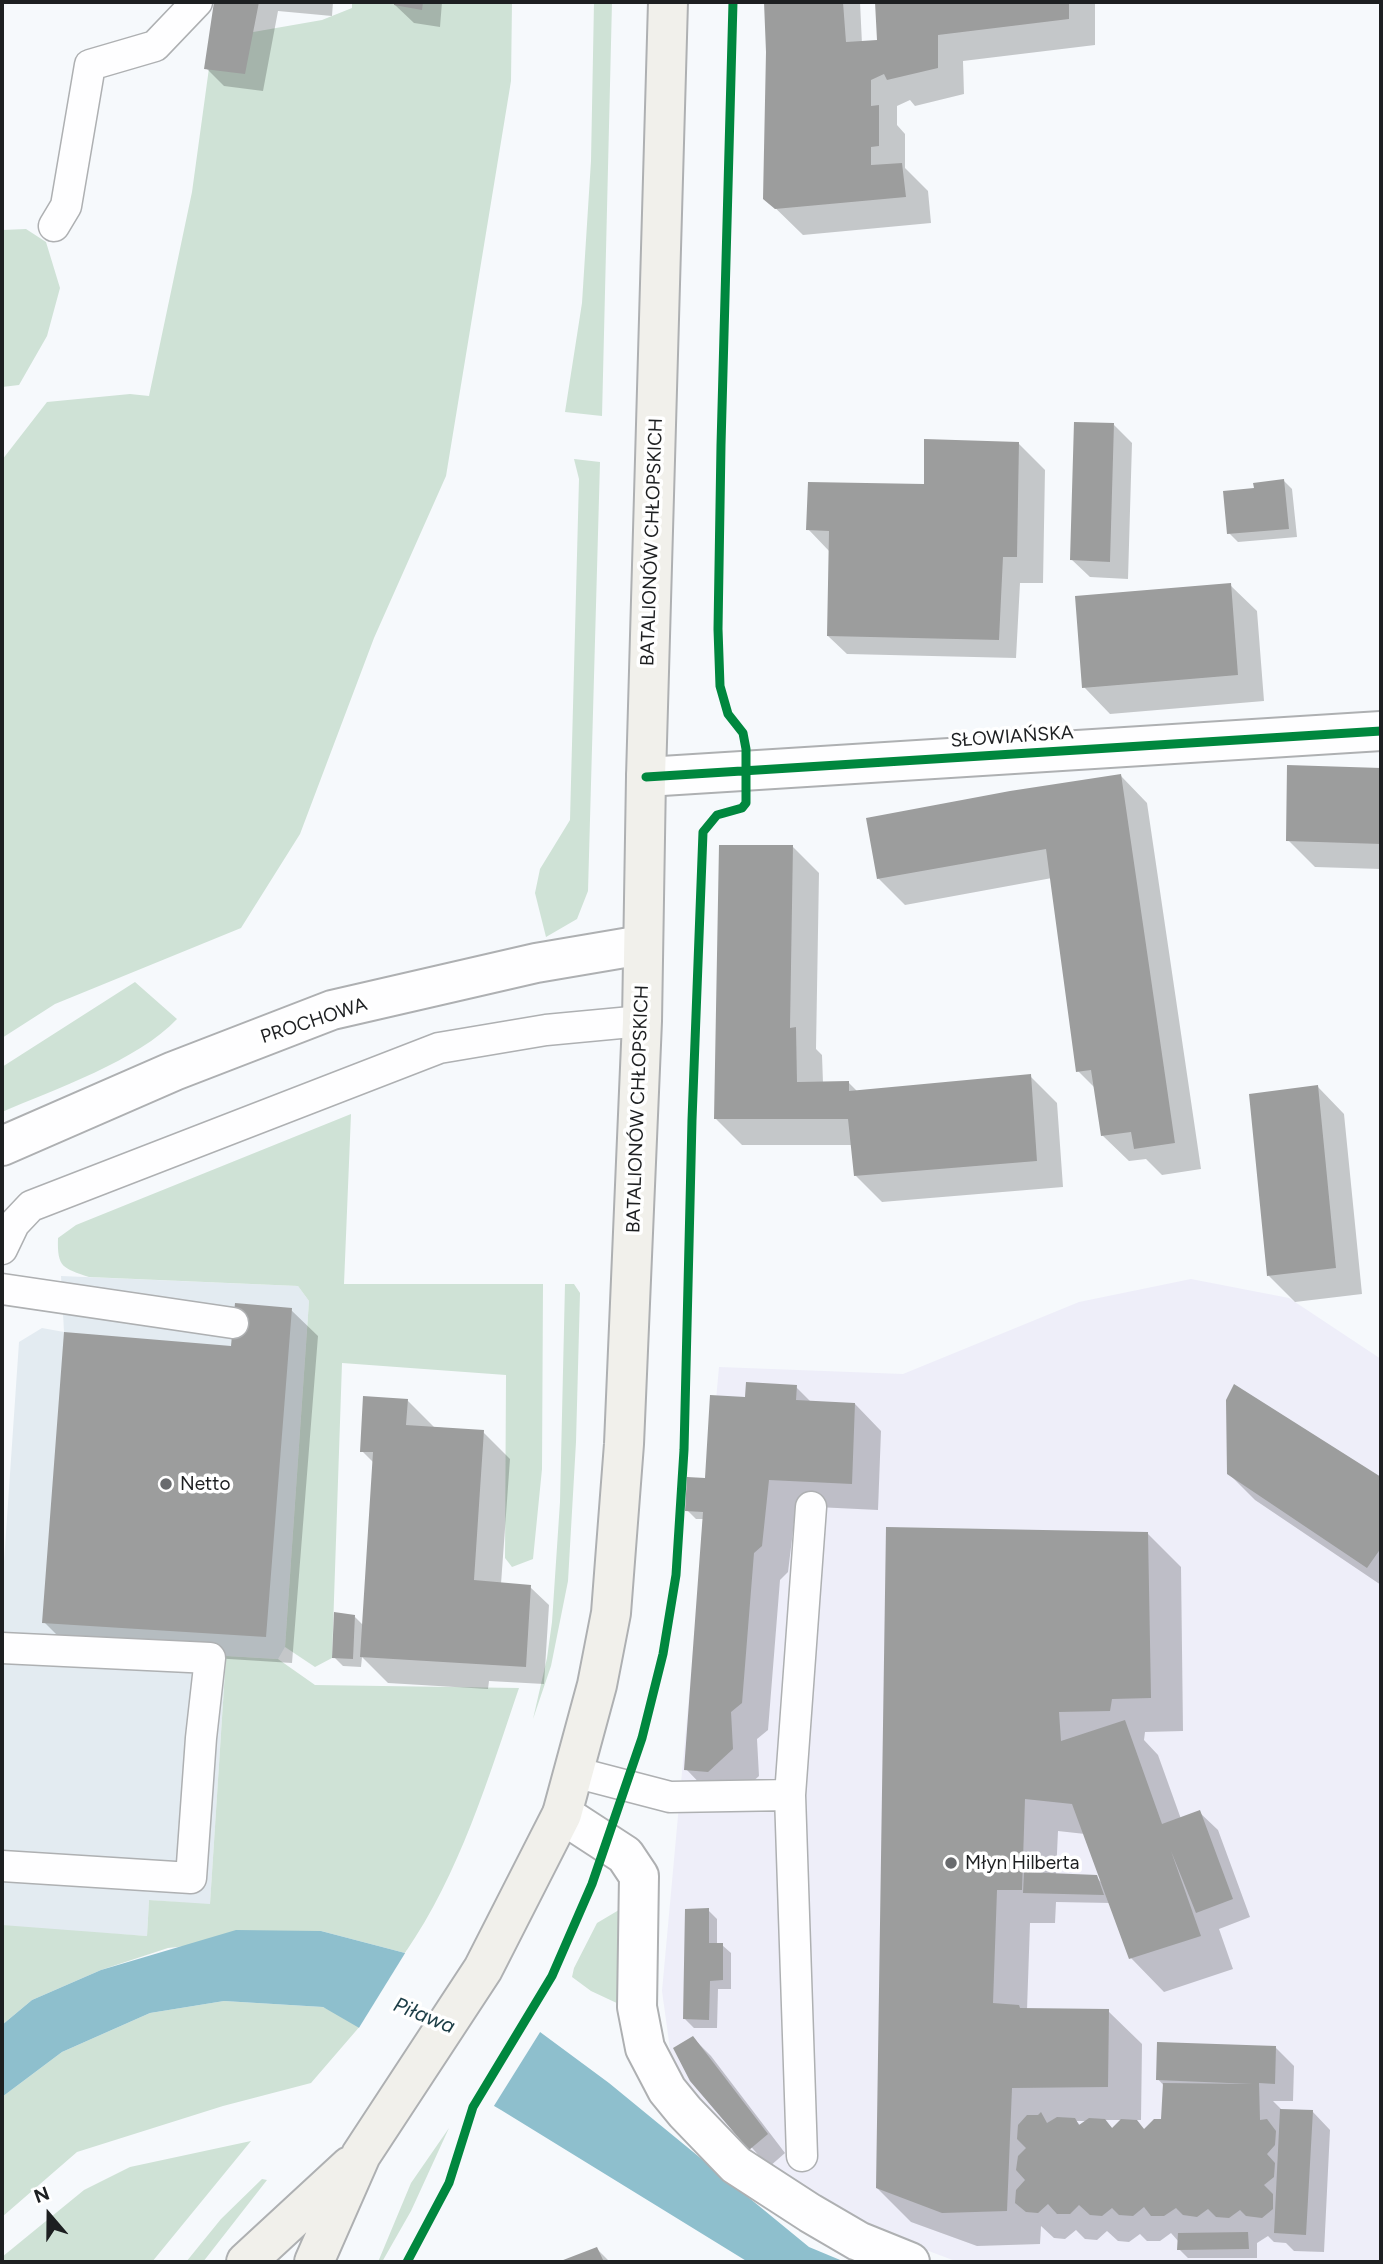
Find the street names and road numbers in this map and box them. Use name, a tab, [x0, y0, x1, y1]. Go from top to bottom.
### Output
street label: BATALIONÓW CHŁOPSKICH	[636, 418, 668, 666]
street label: SŁOWIAŃSKA	[950, 721, 1074, 753]
street label: BATALIONÓW CHŁOPSKICH	[622, 985, 654, 1233]
street label: PROCHOWA	[258, 993, 370, 1049]

